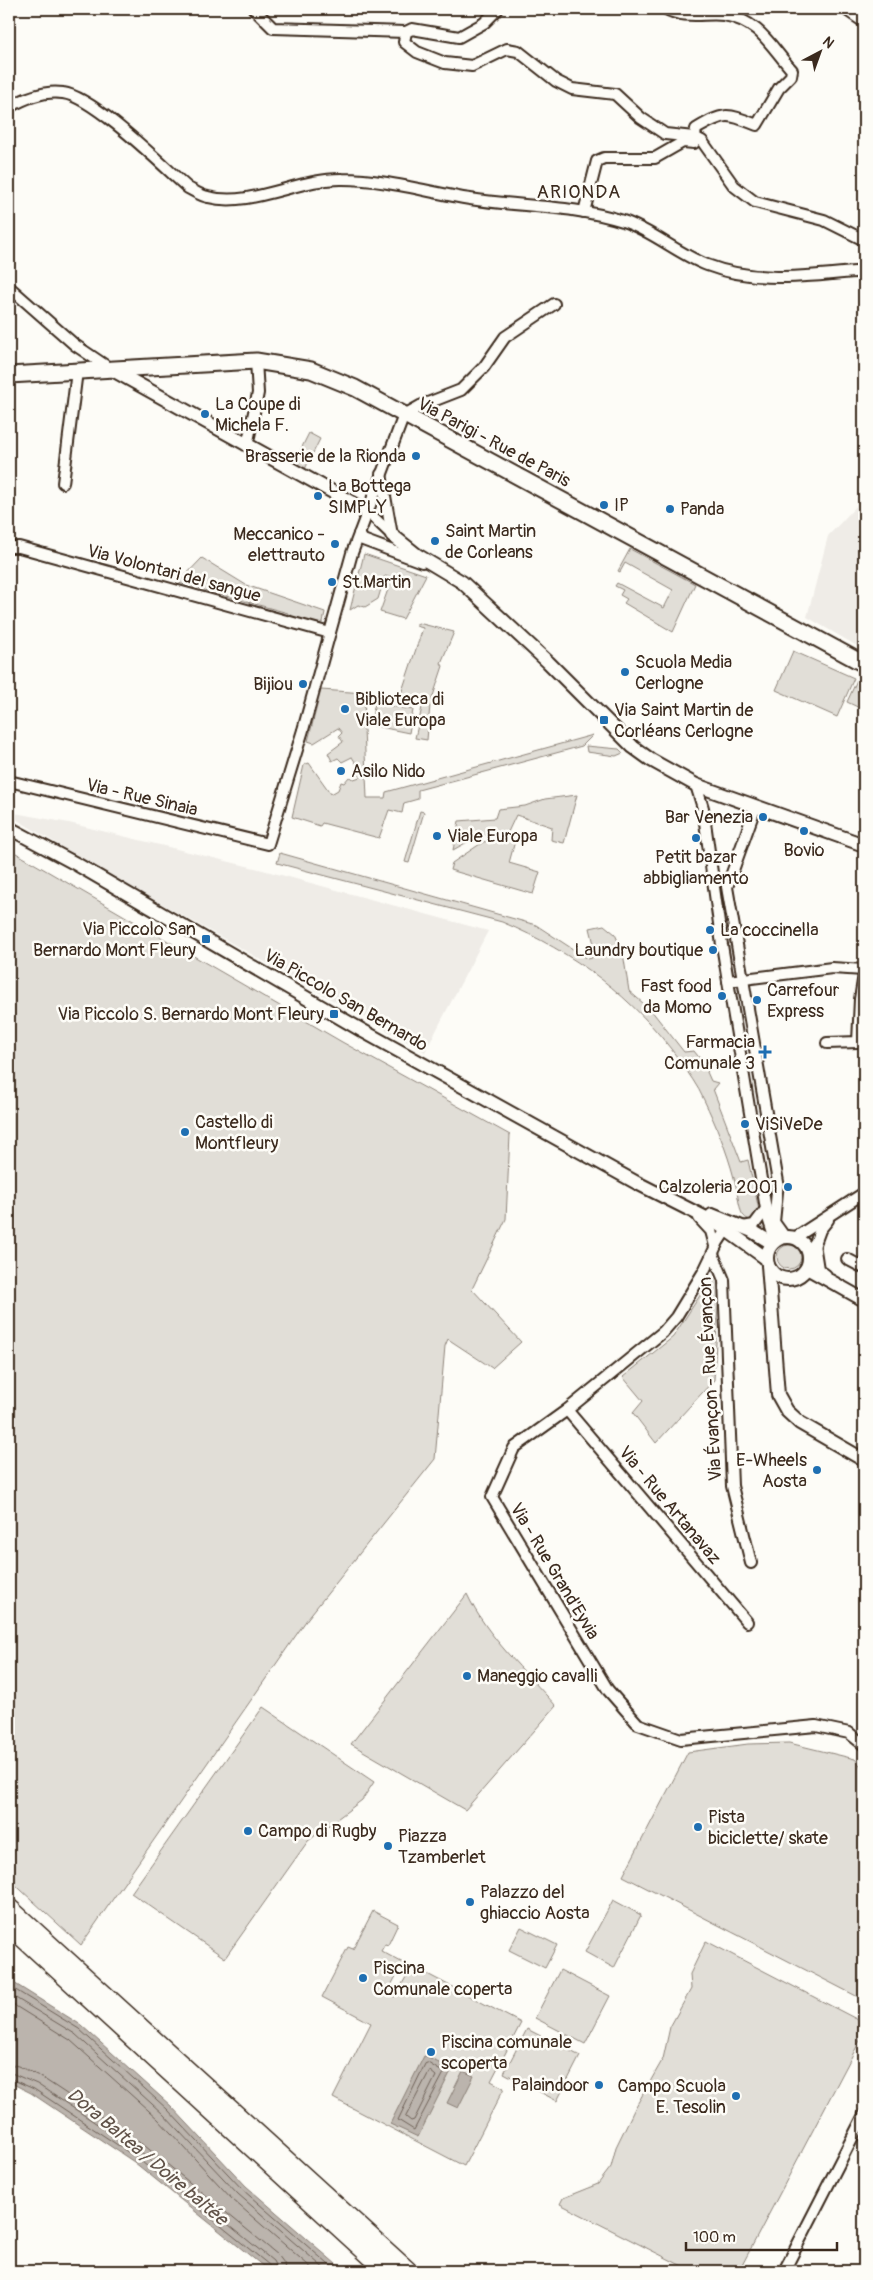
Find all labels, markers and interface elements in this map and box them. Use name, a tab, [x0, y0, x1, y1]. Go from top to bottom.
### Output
north arrow	[796, 28, 846, 78]
text: N	[819, 33, 837, 52]
district label: ARIONDA	[537, 180, 621, 204]
street label: Via Parigi - Rue de Paris	[413, 392, 574, 493]
place label: La Coupe di Michela F.	[215, 393, 301, 437]
marker: La Coupe di Michela F.	[199, 408, 211, 420]
place label: Brasserie de la Rionda	[245, 445, 406, 468]
marker: Brasserie de la Rionda	[410, 450, 422, 462]
place label: La Bottega SIMPLY	[328, 475, 411, 519]
marker: La Bottega SIMPLY	[312, 490, 324, 502]
place label: IP	[614, 494, 629, 517]
place label: Panda	[680, 498, 724, 521]
marker: IP	[598, 499, 610, 511]
marker: Panda	[664, 503, 676, 515]
place label: Saint Martin de Corleans	[445, 520, 536, 564]
place label: Meccanico - elettrauto	[233, 523, 325, 567]
marker: Saint Martin de Corleans	[429, 535, 441, 547]
marker: Meccanico - elettrauto	[329, 538, 341, 550]
street label: Via Volontari del sangue	[85, 539, 263, 608]
place label: St.Martin	[342, 571, 411, 594]
marker: St.Martin	[326, 576, 338, 588]
place label: Scuola Media Cerlogne	[635, 651, 732, 695]
marker: Scuola Media Cerlogne	[619, 666, 631, 678]
place label: Bijiou	[253, 673, 293, 696]
marker: Bijiou	[297, 678, 309, 690]
place label: Biblioteca di Viale Europa	[355, 688, 446, 732]
place label: Via Saint Martin de Corléans Cerlogne	[614, 699, 753, 743]
marker: Biblioteca di Viale Europa	[339, 703, 351, 715]
marker: Via Saint Martin de Corléans Cerlogne	[598, 714, 610, 726]
place label: Asilo Nido	[351, 760, 426, 783]
marker: Asilo Nido	[335, 765, 347, 777]
street label: Via - Rue Sinaia	[84, 773, 200, 821]
place label: Bar Venezia	[665, 806, 753, 829]
marker: Bar Venezia	[757, 811, 769, 823]
place label: Viale Europa	[447, 825, 538, 848]
marker: Bovio	[798, 825, 810, 837]
marker: Viale Europa	[431, 830, 443, 842]
marker: Petit bazar abbigliamento	[690, 832, 702, 844]
place label: Bovio	[784, 839, 825, 862]
place label: Petit bazar abbigliamento	[643, 846, 749, 890]
place label: Via Piccolo San Bernardo Mont Fleury	[33, 918, 196, 962]
place label: La coccinella	[720, 919, 819, 942]
marker: La coccinella	[704, 924, 716, 936]
marker: Via Piccolo San Bernardo Mont Fleury	[200, 933, 212, 945]
place label: Laundry boutique	[574, 939, 703, 962]
street label: Via Piccolo San Bernardo	[260, 944, 432, 1057]
marker: Laundry boutique	[707, 944, 719, 956]
place label: Fast food da Momo	[640, 975, 712, 1019]
place label: Carrefour Express	[767, 979, 840, 1023]
marker: Fast food da Momo	[716, 990, 728, 1002]
marker: Carrefour Express	[751, 994, 763, 1006]
place label: Via Piccolo S. Bernardo Mont Fleury	[58, 1003, 324, 1026]
marker: Via Piccolo S. Bernardo Mont Fleury	[328, 1008, 340, 1020]
place label: Farmacia Comunale 3	[664, 1031, 755, 1075]
marker: Farmacia Comunale 3	[759, 1046, 771, 1058]
place label: Castello di Montfleury	[195, 1111, 279, 1155]
place label: ViSiVeDe	[755, 1113, 823, 1136]
marker: ViSiVeDe	[739, 1118, 751, 1130]
marker: Castello di Montfleury	[179, 1126, 191, 1138]
place label: Calzoleria 2001	[658, 1176, 778, 1199]
marker: Calzoleria 2001	[782, 1181, 794, 1193]
street label: Via Évançon - Rue Évançon	[694, 1276, 727, 1482]
street label: Via - Rue Artanavaz	[613, 1441, 726, 1569]
place label: E-Wheels Aosta	[736, 1449, 807, 1493]
marker: E-Wheels Aosta	[811, 1464, 823, 1476]
street label: Via - Rue Grand'Eyvia	[505, 1499, 604, 1644]
place label: Maneggio cavalli	[477, 1665, 598, 1688]
marker: Maneggio cavalli	[461, 1670, 473, 1682]
place label: Pista biciclette/ skate	[708, 1806, 828, 1850]
place label: Campo di Rugby	[258, 1820, 377, 1843]
marker: Pista biciclette/ skate	[692, 1821, 704, 1833]
marker: Campo di Rugby	[242, 1825, 254, 1837]
place label: Piazza Tzamberlet	[398, 1825, 486, 1869]
marker: Piazza Tzamberlet	[382, 1840, 394, 1852]
place label: Palazzo del ghiaccio Aosta	[480, 1881, 590, 1925]
marker: Palazzo del ghiaccio Aosta	[464, 1896, 476, 1908]
place label: Piscina Comunale coperta	[373, 1957, 512, 2001]
marker: Piscina Comunale coperta	[357, 1972, 369, 1984]
place label: Piscina comunale scoperta	[441, 2031, 572, 2075]
marker: Piscina comunale scoperta	[425, 2046, 437, 2058]
place label: Palaindoor	[511, 2074, 590, 2097]
place label: Campo Scuola E. Tesolin	[617, 2075, 726, 2119]
marker: Palaindoor	[593, 2079, 605, 2091]
water label: Dora Baltea / Doire baltée	[62, 2083, 234, 2232]
marker: Campo Scuola E. Tesolin	[730, 2090, 742, 2102]
scale bar	[686, 2220, 837, 2252]
text: 100 m	[693, 2228, 736, 2247]

